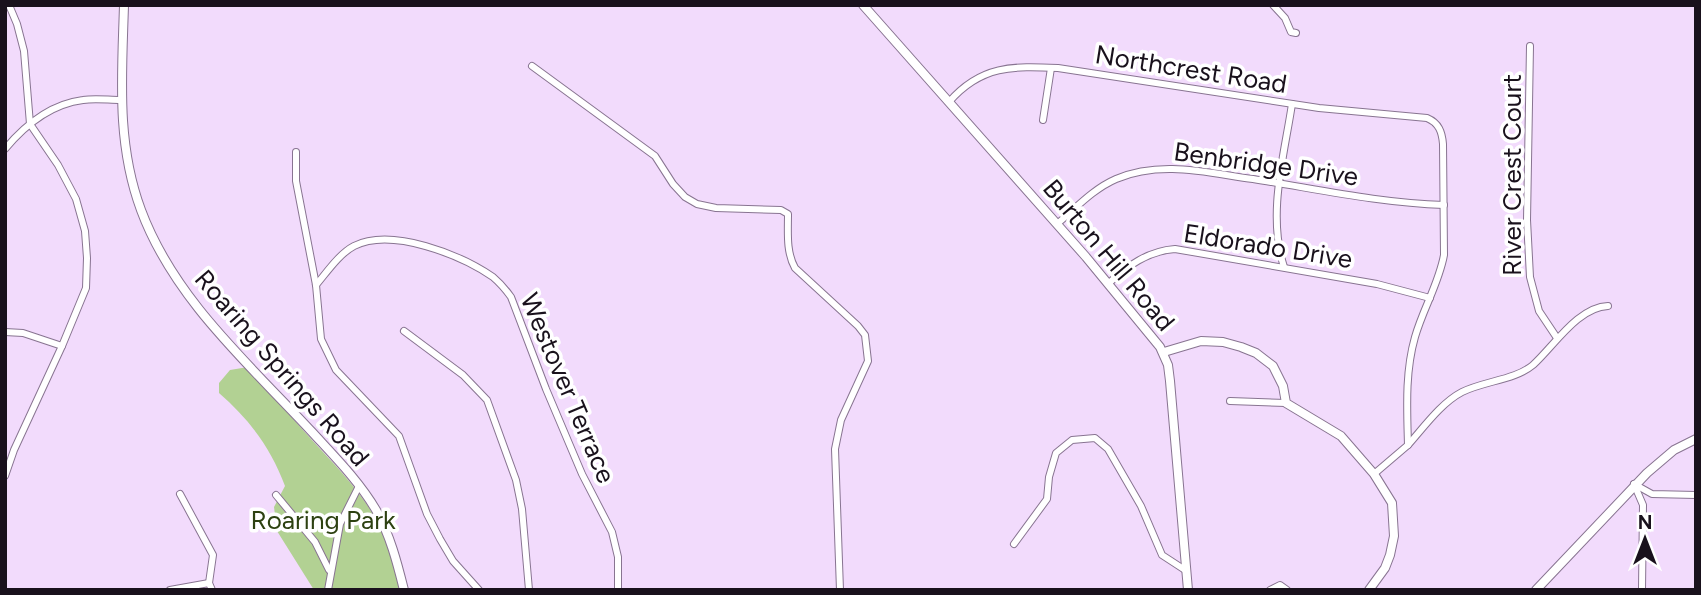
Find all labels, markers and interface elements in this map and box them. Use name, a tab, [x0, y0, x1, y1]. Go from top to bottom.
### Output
street label: Northcrest Road	[1093, 38, 1289, 100]
street label: River Crest Court	[1496, 74, 1528, 276]
street label: Benbridge Drive	[1172, 135, 1360, 193]
street label: Burton Hill Road	[1036, 173, 1182, 337]
street label: Eldorado Drive	[1181, 217, 1355, 275]
street label: Roaring Springs Road	[188, 263, 376, 473]
street label: Westover Terrace	[514, 288, 622, 488]
park label: Roaring Park	[250, 504, 396, 536]
north arrow	[1610, 504, 1680, 574]
text: N	[1638, 511, 1652, 534]

